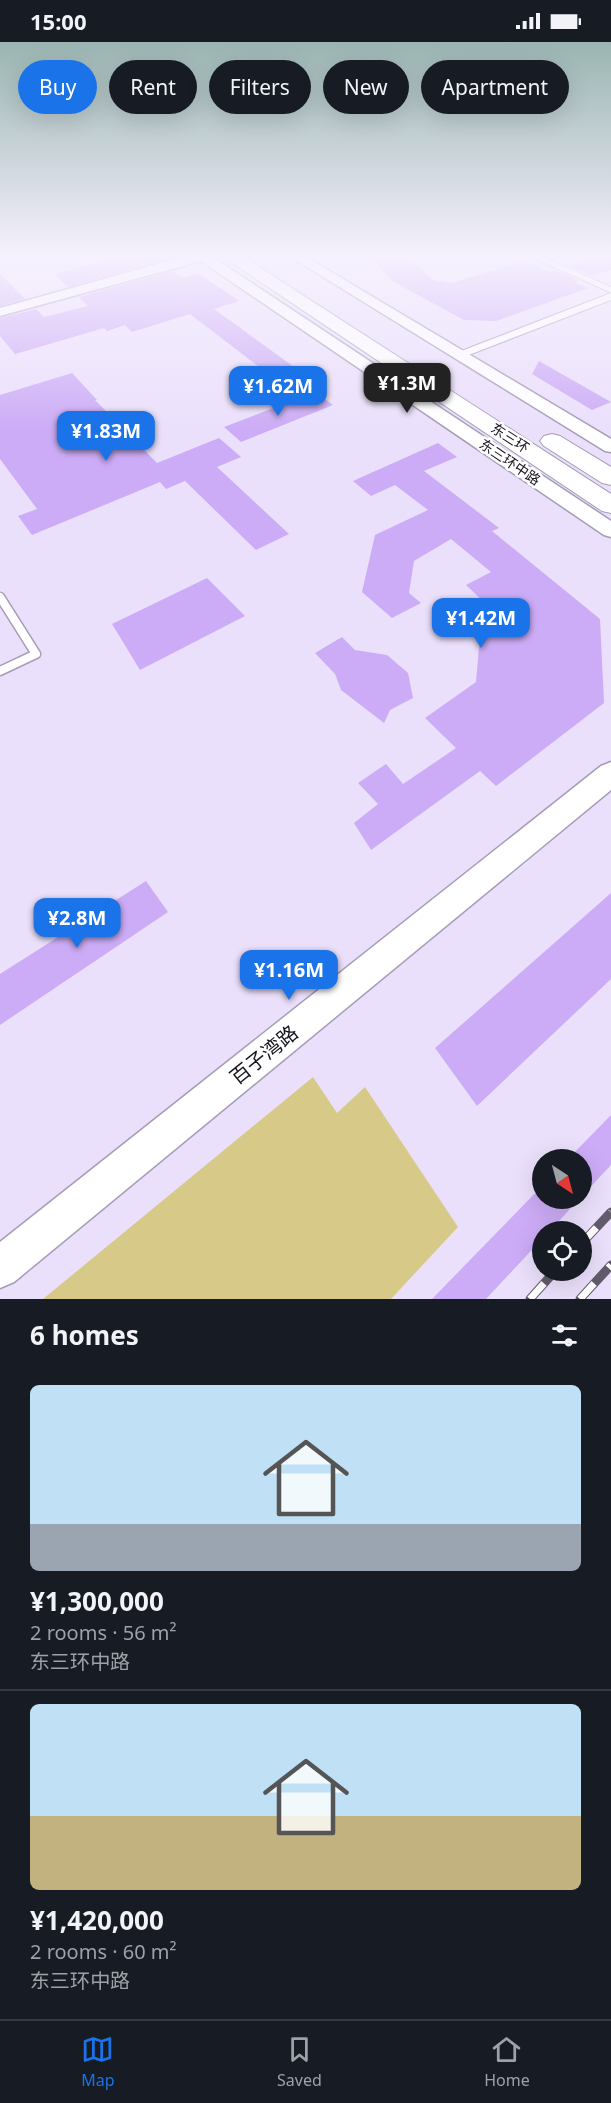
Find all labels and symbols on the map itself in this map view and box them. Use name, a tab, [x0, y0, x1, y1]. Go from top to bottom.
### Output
pin: ¥1.3M	[365, 363, 449, 414]
pin: ¥1.62M	[229, 366, 327, 417]
pin: ¥1.83M	[57, 411, 155, 462]
street label: 东三环	[487, 418, 533, 457]
street label: 东三环中路	[476, 434, 545, 489]
pin: ¥1.42M	[432, 598, 530, 649]
pin: ¥2.8M	[35, 898, 119, 949]
pin: ¥1.16M	[240, 950, 338, 1001]
street label: 百子湾路	[224, 1019, 303, 1090]
north arrow	[532, 1149, 592, 1209]

